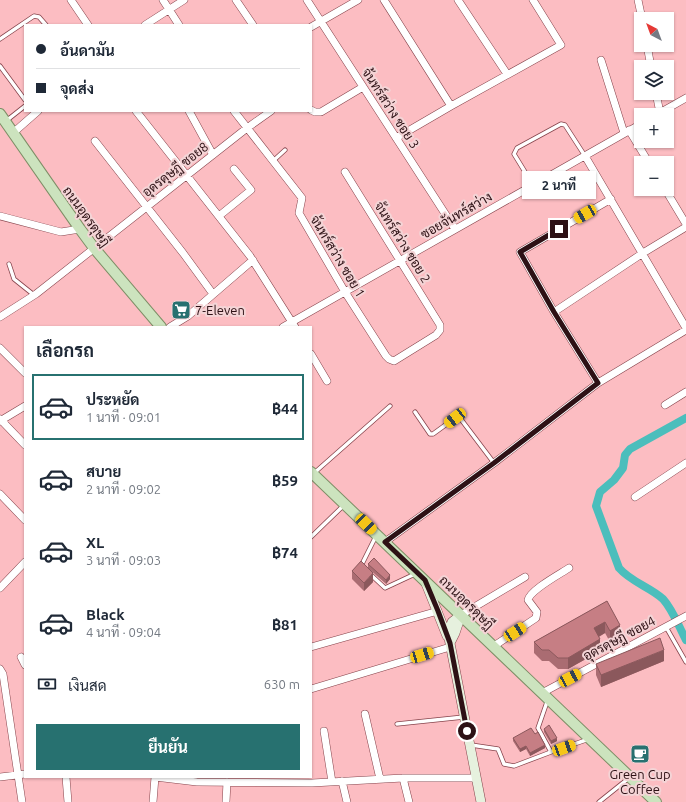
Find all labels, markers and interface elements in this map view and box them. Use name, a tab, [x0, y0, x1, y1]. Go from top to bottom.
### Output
north arrow	[634, 12, 674, 52]
map controls	[634, 12, 674, 196]
text: อ้นดามัน	[60, 42, 115, 59]
button: layers	[634, 60, 674, 100]
street label: จ้นทร์สว่าง ซอย 3	[360, 64, 424, 151]
text: จุดส่ง	[60, 80, 94, 97]
button: +	[634, 108, 674, 148]
street label: อุดรดุษฎี ซอย8	[138, 137, 212, 201]
button: −	[634, 156, 674, 196]
callout: 2 นาที	[522, 171, 596, 199]
text: 2 นาที	[542, 178, 576, 192]
street label: ถนนอุดรดุษฎี	[58, 182, 115, 250]
street label: ซอยจันทร์สว่าง	[417, 187, 494, 241]
street label: จ้นทร์สว่าง ซอย 2	[372, 198, 435, 285]
car	[572, 203, 598, 225]
street label: จ้นทร์สว่าง ซอย 1	[308, 211, 370, 300]
route end	[550, 220, 568, 238]
supermarket icon: 7-Eleven	[170, 299, 192, 321]
place label: 7-Eleven	[195, 303, 245, 317]
text: เลือกรถ	[36, 340, 94, 360]
icon: car	[38, 389, 74, 425]
text: ประหยัด	[86, 391, 139, 408]
text: ฿44	[272, 400, 298, 417]
car	[442, 406, 468, 430]
text: 1 นาที · 09:01	[86, 410, 161, 424]
icon: car	[38, 461, 74, 497]
text: สบาย	[86, 463, 121, 480]
text: ฿59	[272, 472, 298, 489]
text: 2 นาที · 09:02	[86, 482, 161, 496]
car	[353, 511, 379, 537]
icon: car	[38, 533, 74, 569]
text: XL	[86, 534, 104, 551]
text: ฿74	[272, 544, 298, 561]
text: 3 นาที · 09:03	[86, 553, 161, 567]
street label: ถนนอุดรดุษฎี	[435, 571, 498, 634]
icon: car	[38, 605, 74, 641]
text: Black	[86, 606, 125, 623]
street label: อุดรดุษฎี ซอย4	[580, 611, 659, 665]
text: ฿81	[272, 616, 298, 633]
car	[502, 620, 528, 644]
text: 4 นาที · 09:04	[86, 625, 161, 639]
car	[409, 646, 435, 664]
car	[557, 667, 583, 689]
icon: cash	[36, 673, 58, 695]
text: เงินสด	[68, 677, 107, 694]
text: 630 m	[264, 677, 300, 691]
route start	[458, 722, 476, 740]
button: ยืนยัน	[36, 724, 300, 770]
car	[551, 738, 577, 758]
cafe icon: Green Cup Coffee	[629, 743, 651, 765]
place label: Green Cup Coffee	[609, 767, 671, 796]

